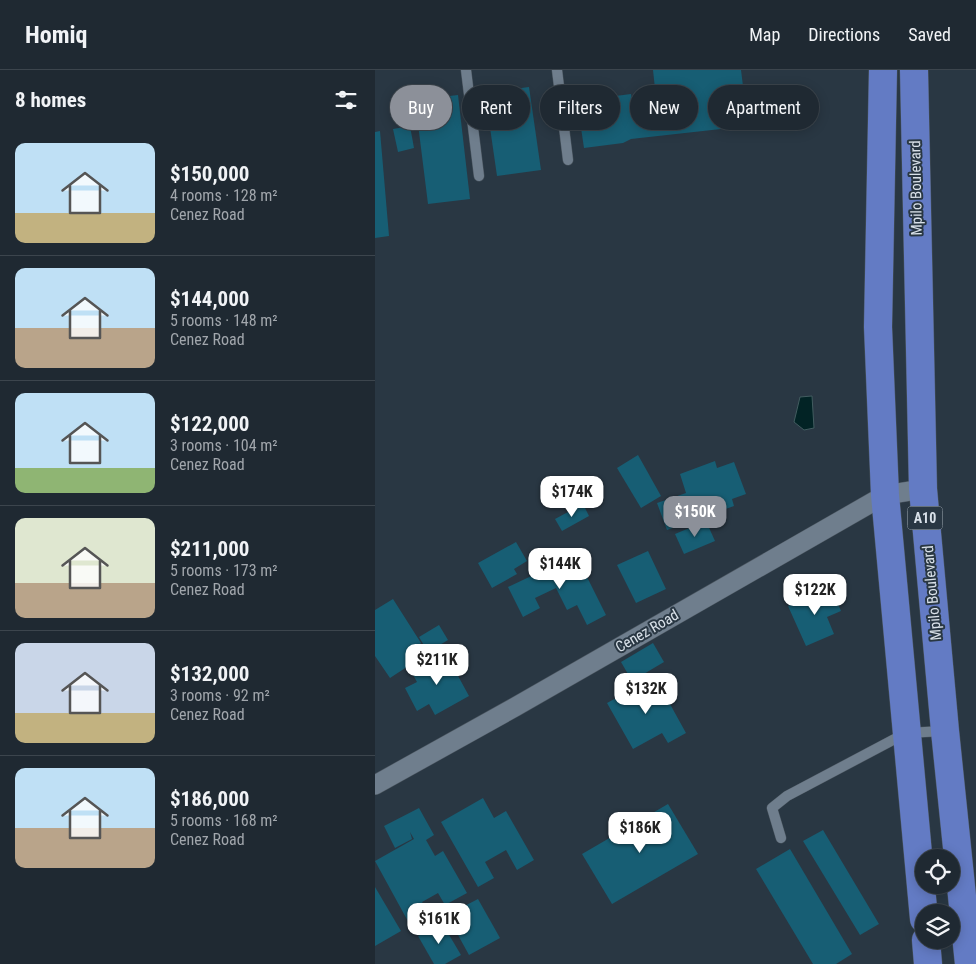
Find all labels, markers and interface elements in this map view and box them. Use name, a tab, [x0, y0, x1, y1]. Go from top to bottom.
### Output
text: Homiq	[25, 21, 87, 49]
text: Map	[749, 24, 780, 45]
text: Directions	[808, 24, 880, 45]
text: Saved	[908, 24, 951, 45]
chip: Buy	[390, 85, 452, 130]
chip: Rent	[462, 85, 530, 130]
chip: Filters	[540, 85, 620, 130]
chip: New	[630, 85, 698, 130]
chip: Apartment	[708, 85, 819, 130]
icon: filters	[332, 86, 360, 114]
text: 8 homes	[15, 88, 86, 112]
street label: Mpilo Boulevard	[906, 140, 926, 236]
text: $150,000	[170, 162, 249, 186]
icon: home	[55, 163, 115, 223]
text: 4 rooms · 128 m²	[170, 186, 278, 205]
text: Cenez Road	[170, 205, 245, 224]
text: $144,000	[170, 287, 249, 311]
icon: home	[55, 288, 115, 348]
text: 5 rooms · 148 m²	[170, 311, 278, 330]
text: Cenez Road	[170, 330, 245, 349]
text: $122,000	[170, 412, 249, 436]
icon: home	[55, 413, 115, 473]
text: 3 rooms · 104 m²	[170, 436, 278, 455]
text: Cenez Road	[170, 455, 245, 474]
pin: $174K	[537, 476, 607, 518]
text: $174K	[551, 482, 593, 501]
pin: $150K	[660, 496, 730, 538]
text: $150K	[674, 502, 716, 521]
road number: A10	[907, 506, 943, 529]
text: $211,000	[170, 537, 249, 561]
icon: home	[55, 538, 115, 598]
street label: Mpilo Boulevard	[919, 545, 945, 641]
pin: $144K	[525, 548, 595, 590]
text: $144K	[539, 554, 581, 573]
text: 5 rooms · 173 m²	[170, 561, 278, 580]
pin: $122K	[780, 574, 850, 616]
text: Cenez Road	[170, 580, 245, 599]
text: $122K	[794, 580, 836, 599]
street label: Cenez Road	[612, 606, 682, 656]
pin: $211K	[402, 644, 472, 686]
text: $211K	[416, 650, 458, 669]
text: $132,000	[170, 662, 249, 686]
icon: home	[55, 663, 115, 723]
pin: $132K	[611, 672, 681, 715]
text: $132K	[625, 679, 667, 698]
text: 3 rooms · 92 m²	[170, 686, 270, 705]
text: Cenez Road	[170, 705, 245, 724]
text: $186,000	[170, 787, 249, 811]
icon: home	[55, 788, 115, 848]
text: 5 rooms · 168 m²	[170, 811, 278, 830]
pin: $186K	[605, 812, 675, 854]
text: $186K	[619, 818, 661, 837]
text: Cenez Road	[170, 830, 245, 849]
map controls	[915, 849, 960, 949]
button: locate	[915, 849, 960, 894]
pin: $161K	[404, 902, 474, 945]
button: layers	[915, 904, 960, 949]
text: $161K	[418, 909, 460, 928]

